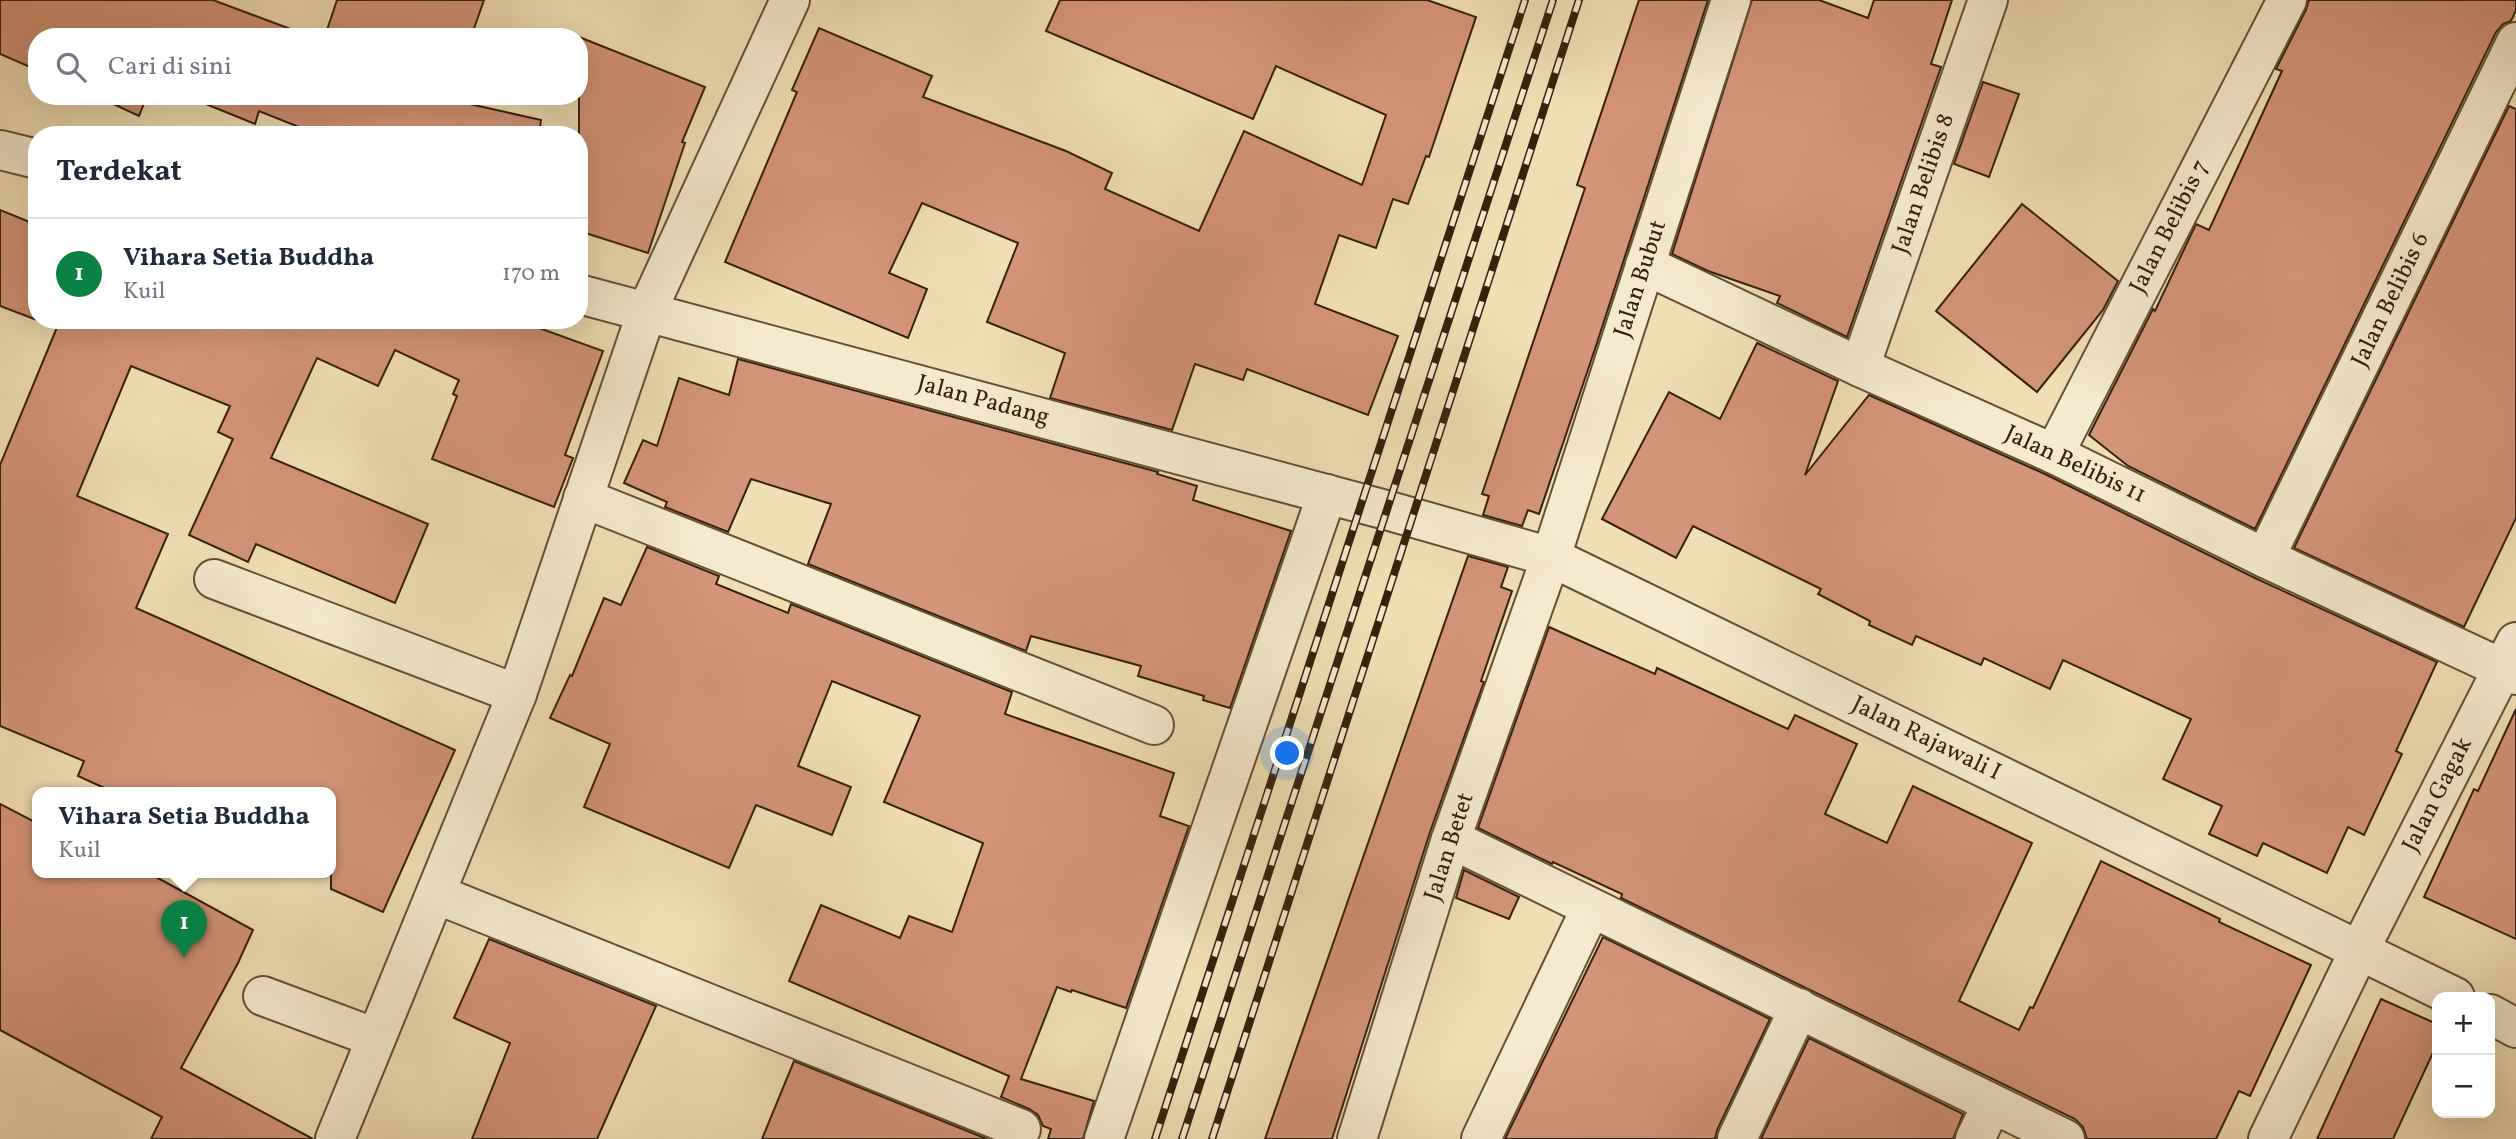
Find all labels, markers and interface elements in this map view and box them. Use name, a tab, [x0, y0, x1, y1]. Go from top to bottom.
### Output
search box	[28, 28, 588, 105]
icon: search	[52, 48, 90, 86]
text: Cari di sini	[108, 49, 232, 85]
street label: Jalan Belibis 8	[1884, 109, 1964, 259]
text: Terdekat	[56, 151, 182, 193]
street label: Jalan Belibis 7	[2122, 154, 2218, 300]
street label: Jalan Bubut	[1606, 216, 1676, 342]
street label: Jalan Belibis 6	[2344, 227, 2438, 373]
text: Vihara Setia Buddha	[123, 240, 374, 276]
text: 1	[74, 258, 84, 290]
text: 170 m	[502, 258, 560, 290]
text: Kuil	[123, 276, 165, 308]
street label: Jalan Padang	[913, 367, 1053, 435]
street label: Jalan Belibis 11	[1999, 417, 2151, 513]
street label: Jalan Rajawali I	[1845, 688, 2007, 790]
street label: Jalan Gagak	[2394, 732, 2482, 858]
your location	[1270, 736, 1304, 770]
popup	[32, 787, 336, 878]
street label: Jalan Betet	[1416, 788, 1484, 906]
text: Vihara Setia Buddha	[58, 799, 310, 835]
text: Kuil	[58, 835, 101, 867]
pin: 1	[161, 900, 207, 958]
map controls	[2432, 992, 2495, 1118]
button: +	[2432, 992, 2495, 1055]
button: −	[2432, 1055, 2495, 1118]

